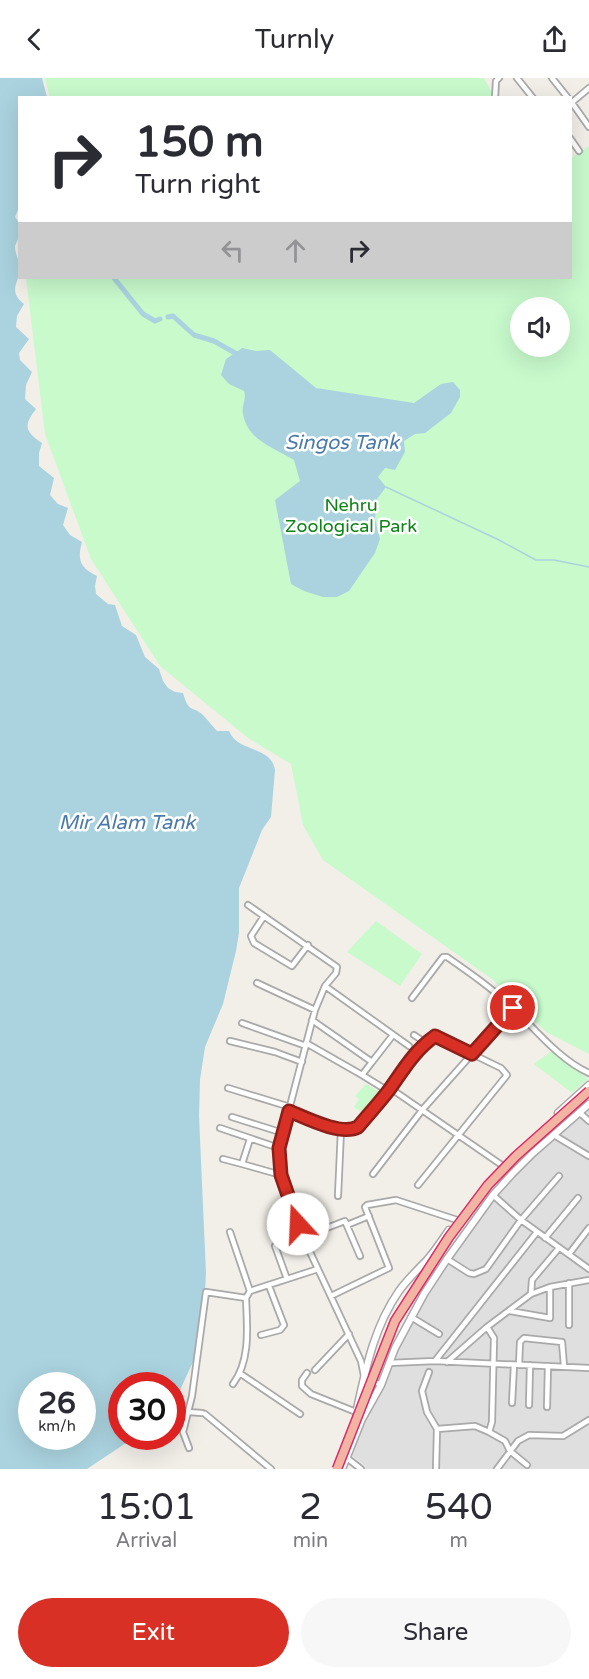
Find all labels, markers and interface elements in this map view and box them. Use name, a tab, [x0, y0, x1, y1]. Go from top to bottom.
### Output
icon: back	[18, 23, 51, 56]
text: Turnly	[255, 23, 334, 56]
icon: share	[538, 23, 571, 56]
text: 150 m	[135, 117, 264, 168]
icon: right	[36, 120, 114, 198]
text: Turn right	[135, 168, 261, 201]
icon: left	[216, 234, 249, 267]
icon: ahead	[279, 234, 312, 267]
icon: right	[342, 234, 375, 267]
map controls	[510, 297, 570, 357]
button: sound	[510, 297, 570, 357]
water label: Singos Tank	[285, 431, 401, 455]
park label: Nehru Zoological Park	[285, 494, 417, 537]
water label: Mir Alam Tank	[59, 811, 197, 835]
pin	[487, 982, 538, 1033]
icon: arrive	[496, 991, 529, 1024]
position arrow	[266, 1192, 330, 1256]
speed limit sign: 30	[108, 1372, 186, 1450]
text: 26	[38, 1385, 76, 1422]
text: km/h	[38, 1417, 76, 1435]
text: 15:01	[96, 1486, 196, 1529]
text: 2	[299, 1486, 322, 1529]
text: 540	[425, 1486, 493, 1529]
text: Arrival	[115, 1529, 177, 1553]
text: min	[293, 1529, 328, 1553]
text: m	[449, 1529, 468, 1553]
button: Exit	[18, 1598, 289, 1667]
button: Share	[301, 1598, 571, 1667]

